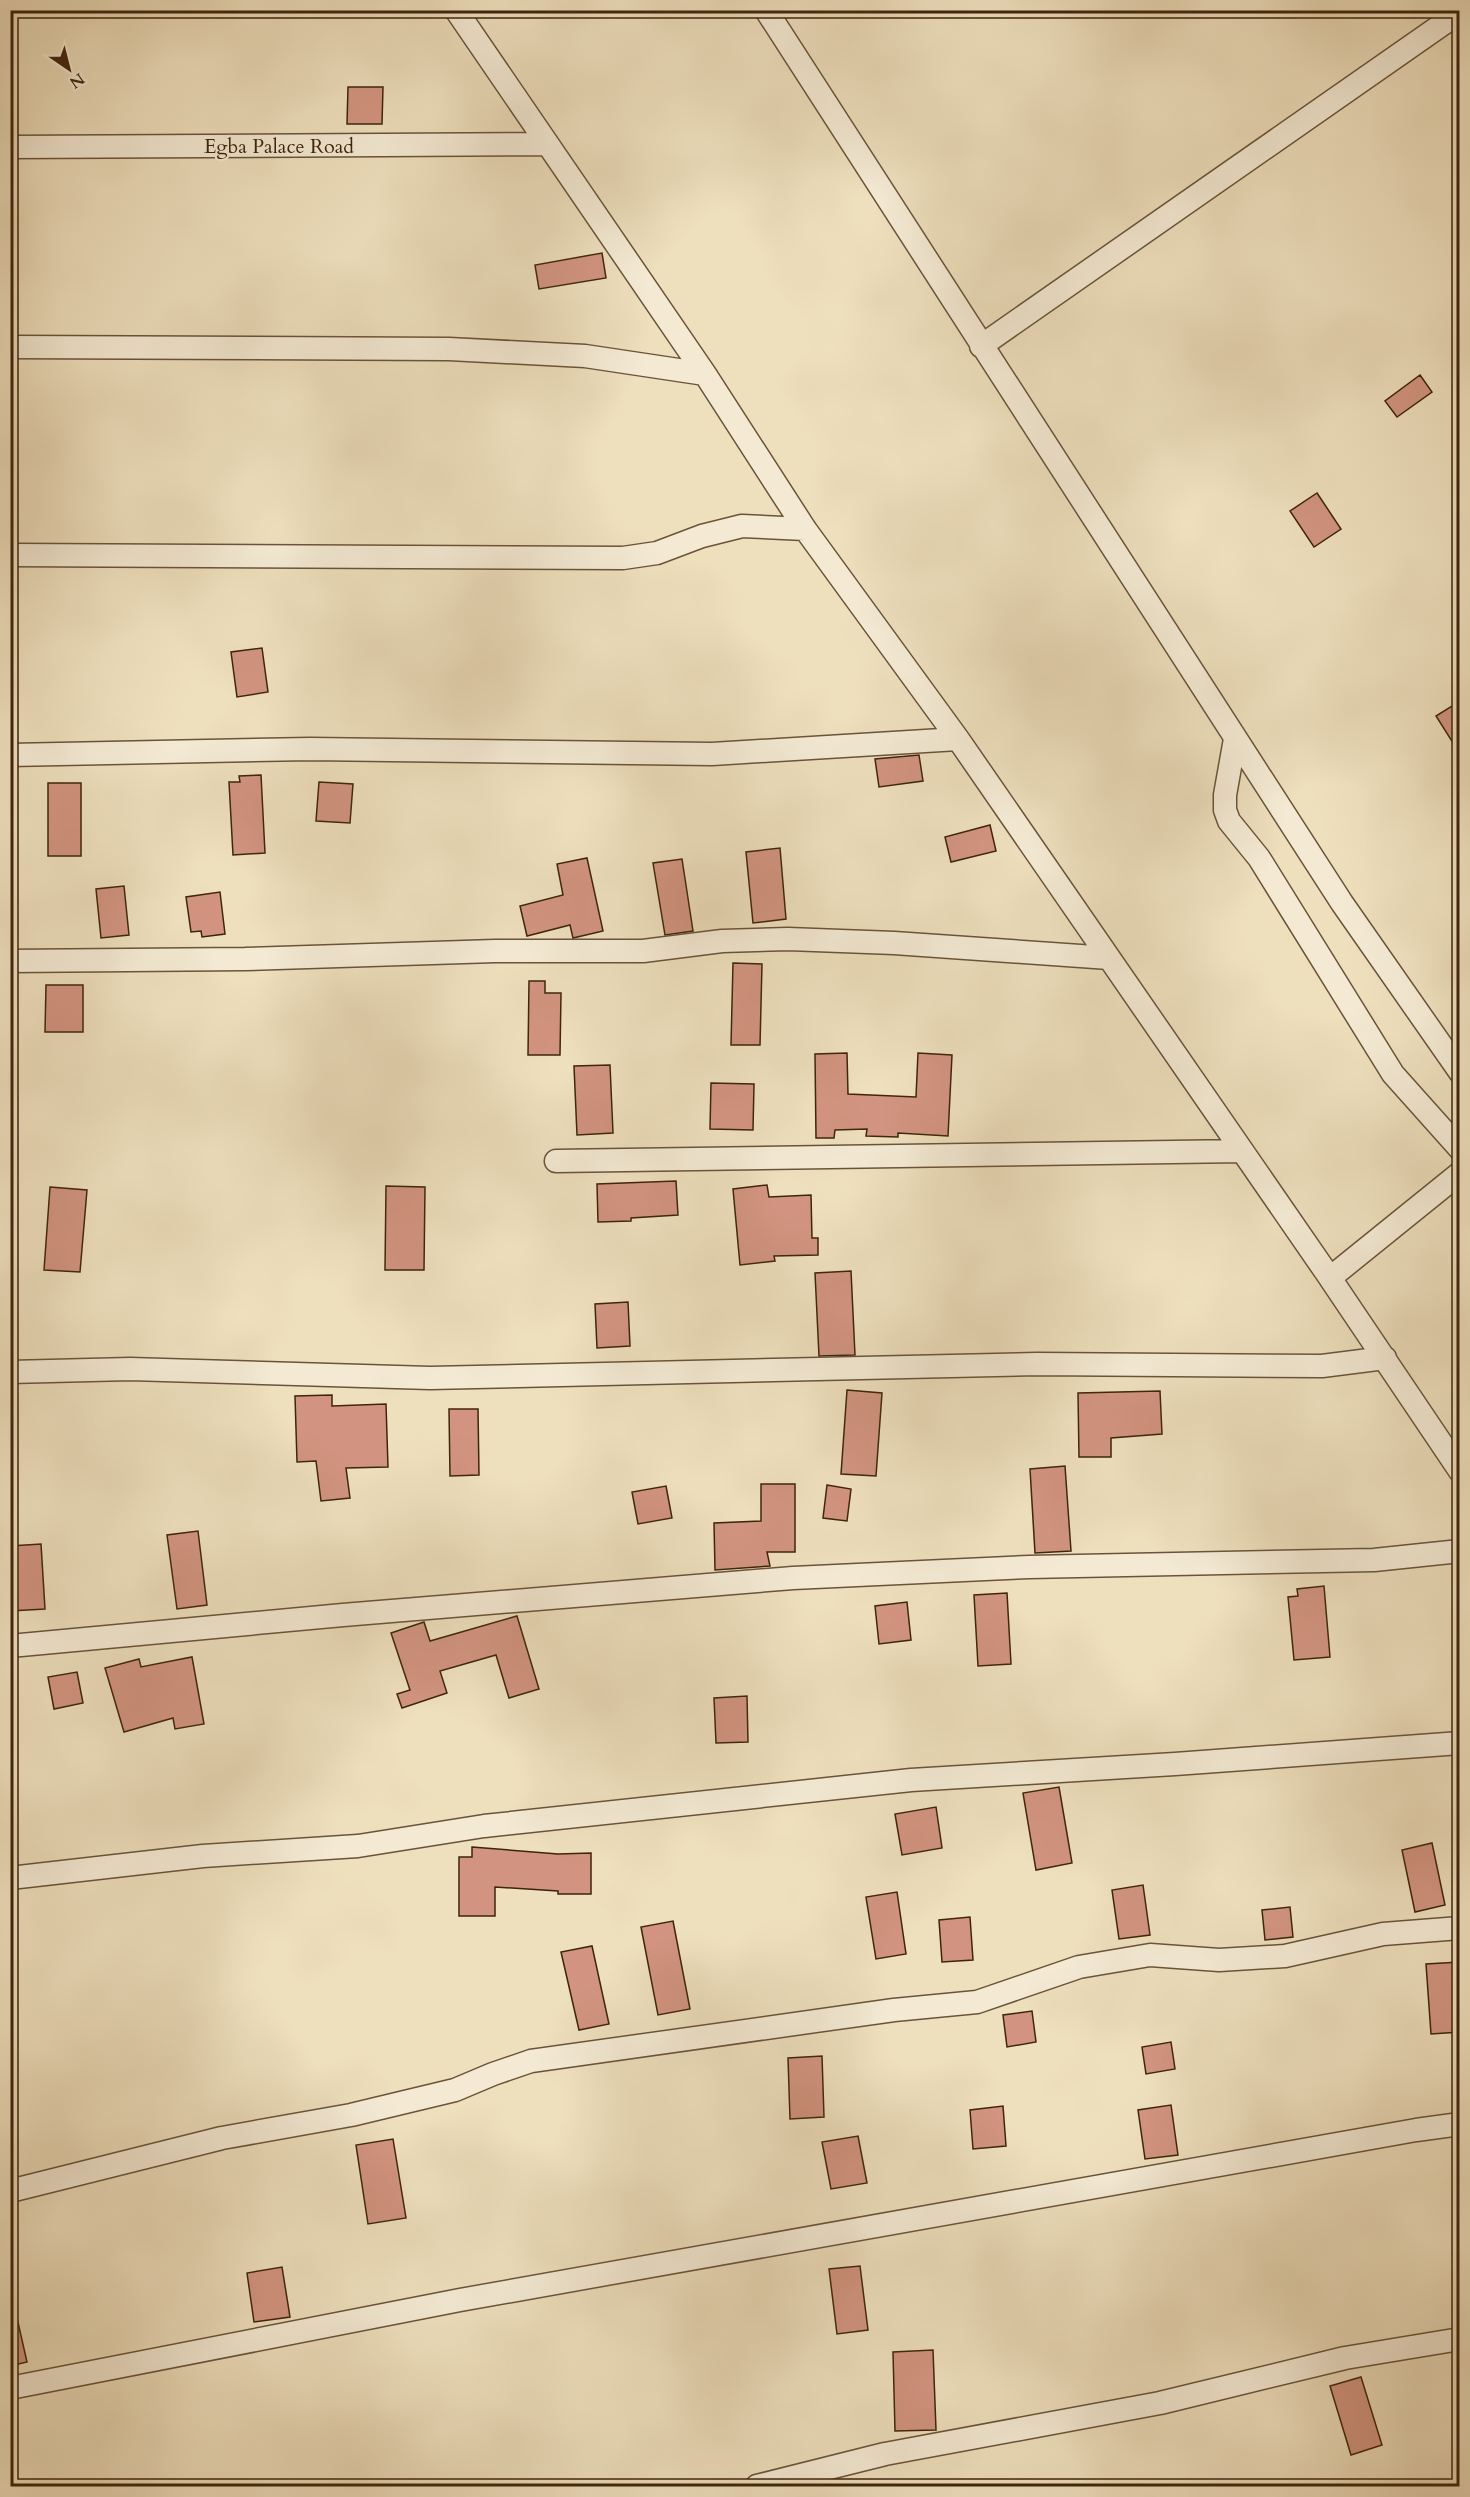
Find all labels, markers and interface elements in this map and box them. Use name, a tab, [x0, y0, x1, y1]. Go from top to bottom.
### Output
north arrow	[39, 39, 99, 99]
text: N	[65, 67, 89, 94]
street label: Egba Palace Road	[204, 133, 354, 160]

